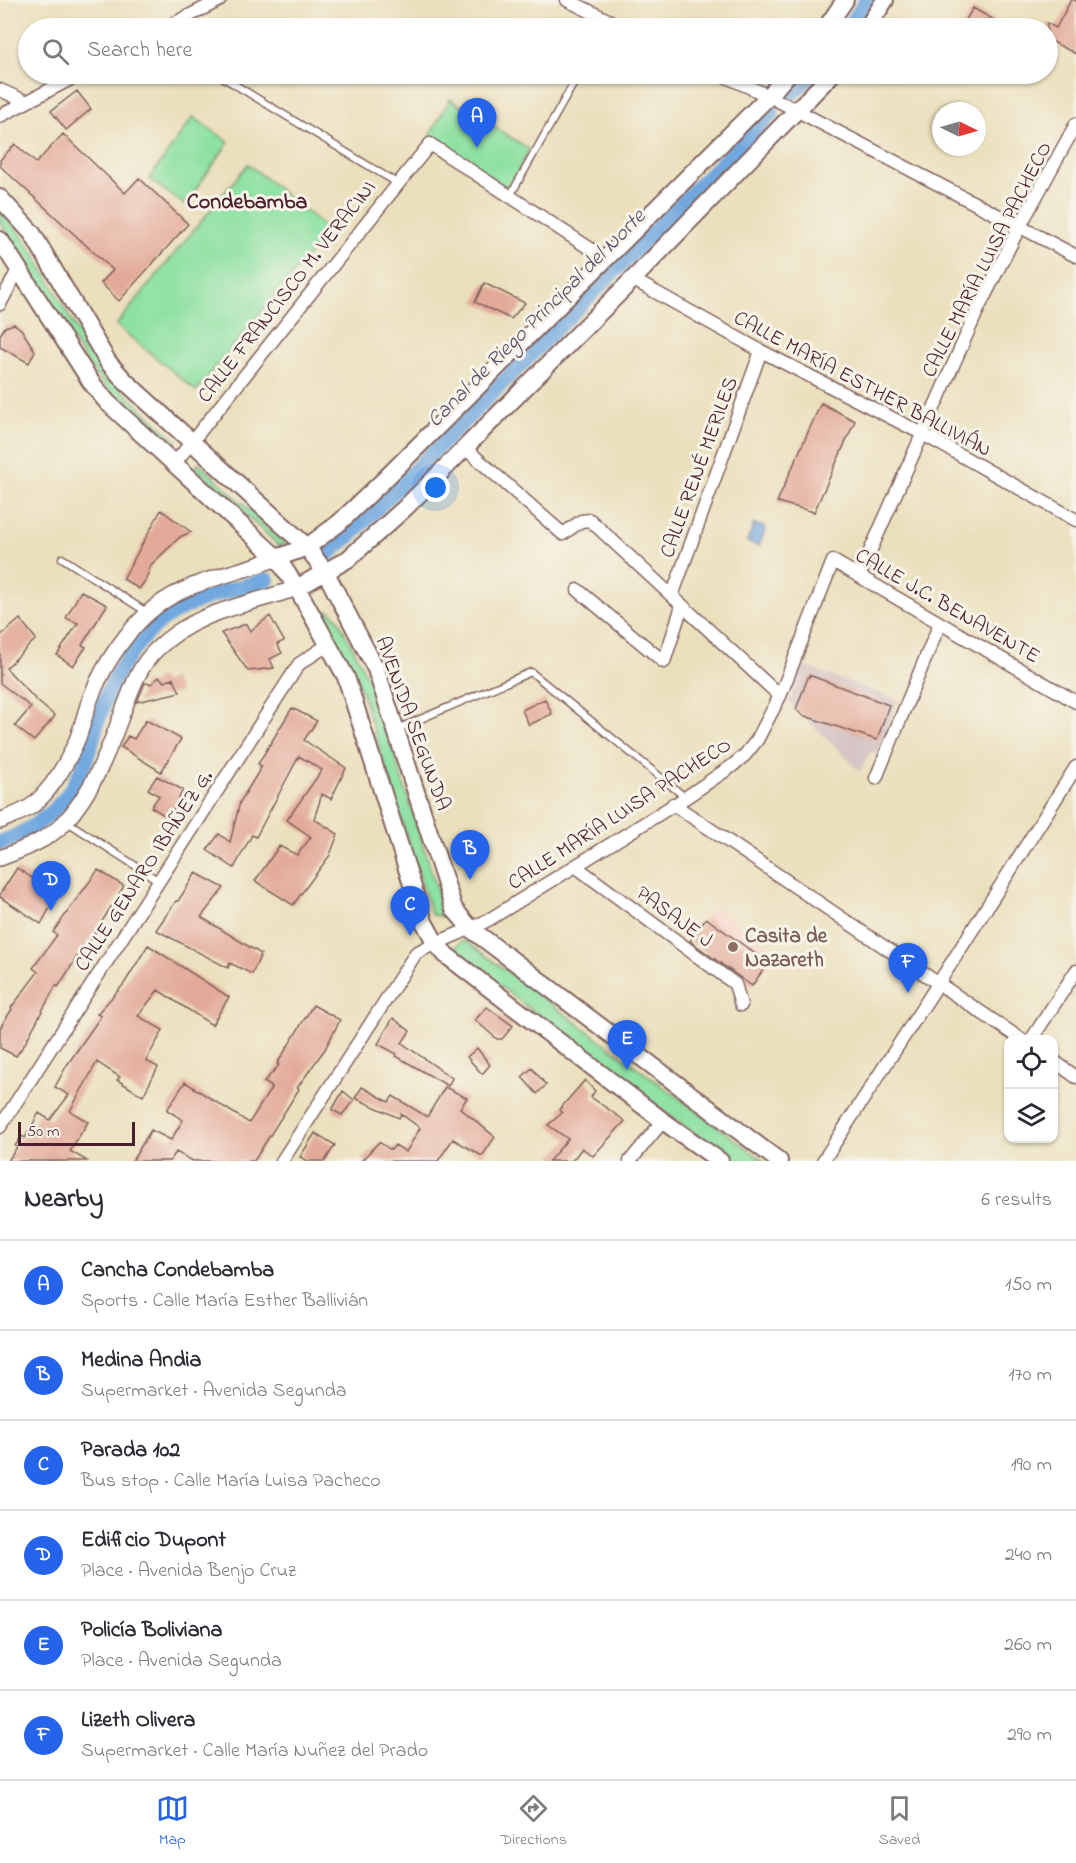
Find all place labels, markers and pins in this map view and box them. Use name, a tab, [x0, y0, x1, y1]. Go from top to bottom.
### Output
pin: A	[458, 98, 496, 148]
pin: B	[450, 830, 490, 880]
pin: D	[32, 862, 70, 911]
pin: C	[390, 886, 430, 936]
place label: Casita de Nazareth	[745, 922, 828, 976]
marker: Casita de Nazareth	[726, 940, 740, 954]
pin: F	[888, 944, 928, 993]
pin: E	[608, 1020, 646, 1070]

